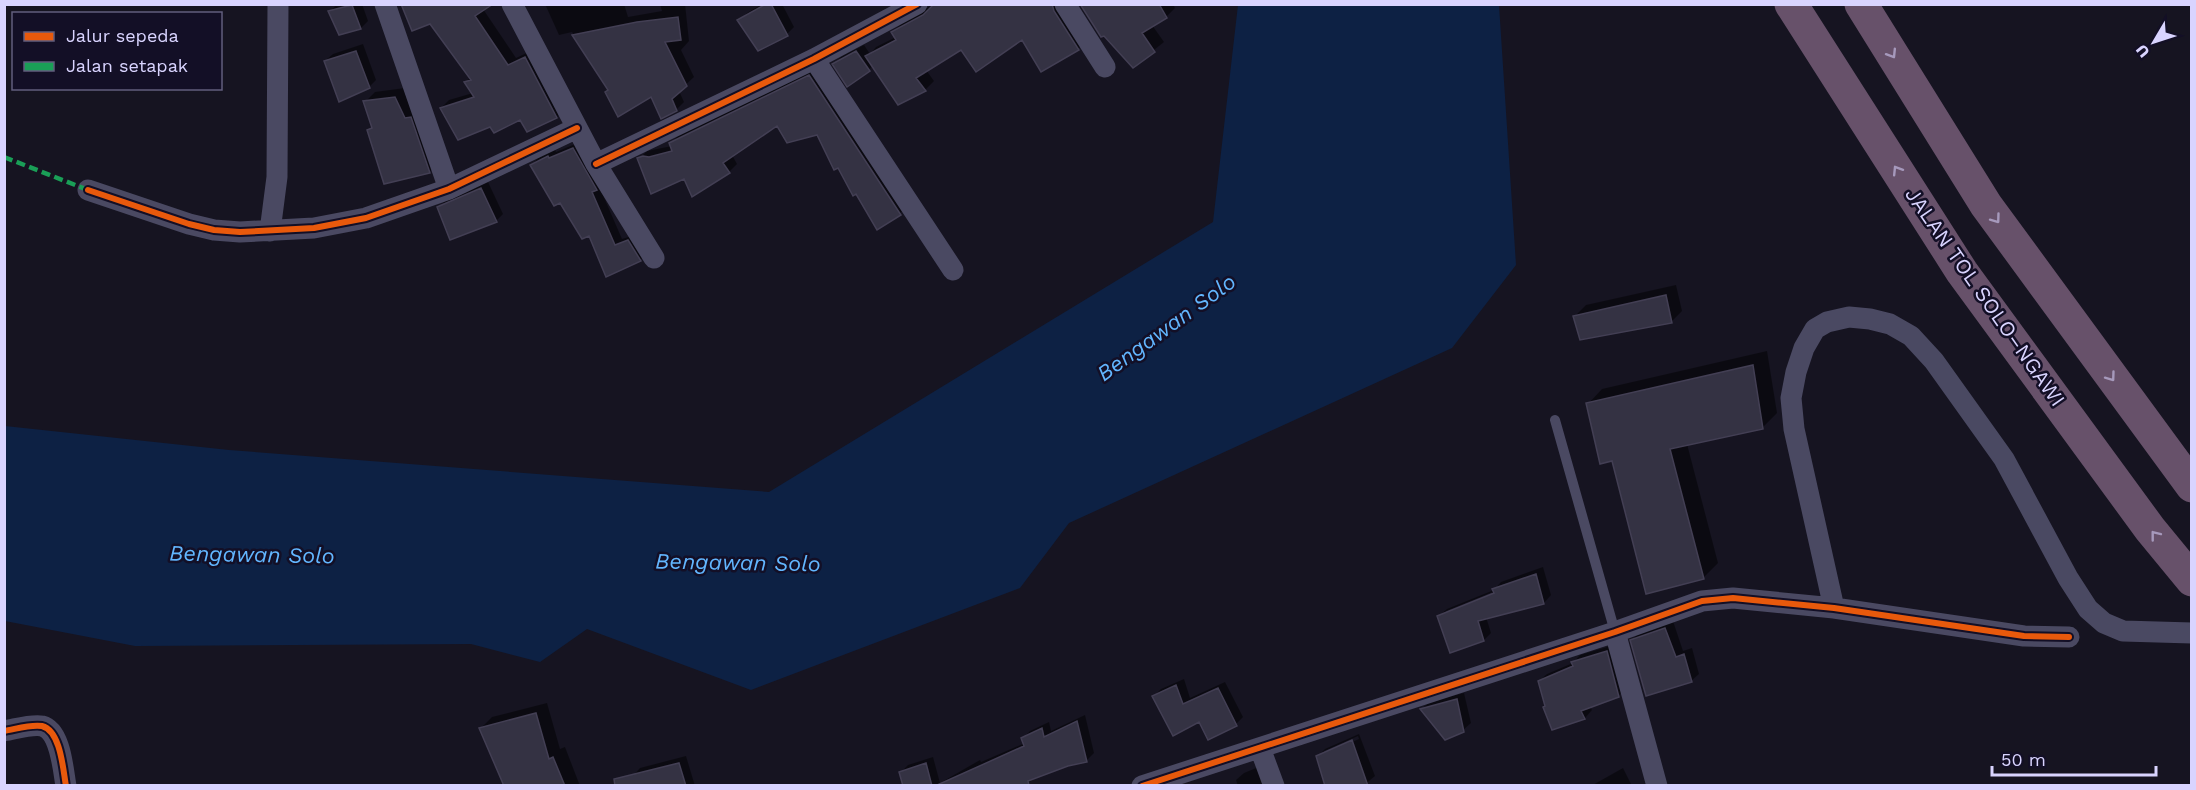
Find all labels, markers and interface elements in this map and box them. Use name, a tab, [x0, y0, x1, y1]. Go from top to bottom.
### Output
legend	[12, 12, 222, 90]
north arrow	[2124, 12, 2184, 72]
text: Jalur sepeda	[66, 25, 179, 46]
text: U	[2132, 41, 2154, 62]
one-way arrow	[1885, 48, 1897, 58]
text: Jalan setapak	[66, 55, 188, 76]
one-way arrow	[1892, 166, 1904, 176]
street label: JALAN TOL SOLO–NGAWI	[1900, 182, 2071, 411]
one-way arrow	[1989, 212, 2000, 223]
water label: Bengawan Solo	[1092, 269, 1241, 386]
one-way arrow	[2104, 370, 2115, 381]
one-way arrow	[2152, 530, 2163, 541]
water label: Bengawan Solo	[169, 541, 335, 568]
water label: Bengawan Solo	[655, 549, 821, 576]
scale bar	[1992, 739, 2156, 777]
text: 50 m	[2001, 749, 2046, 770]

